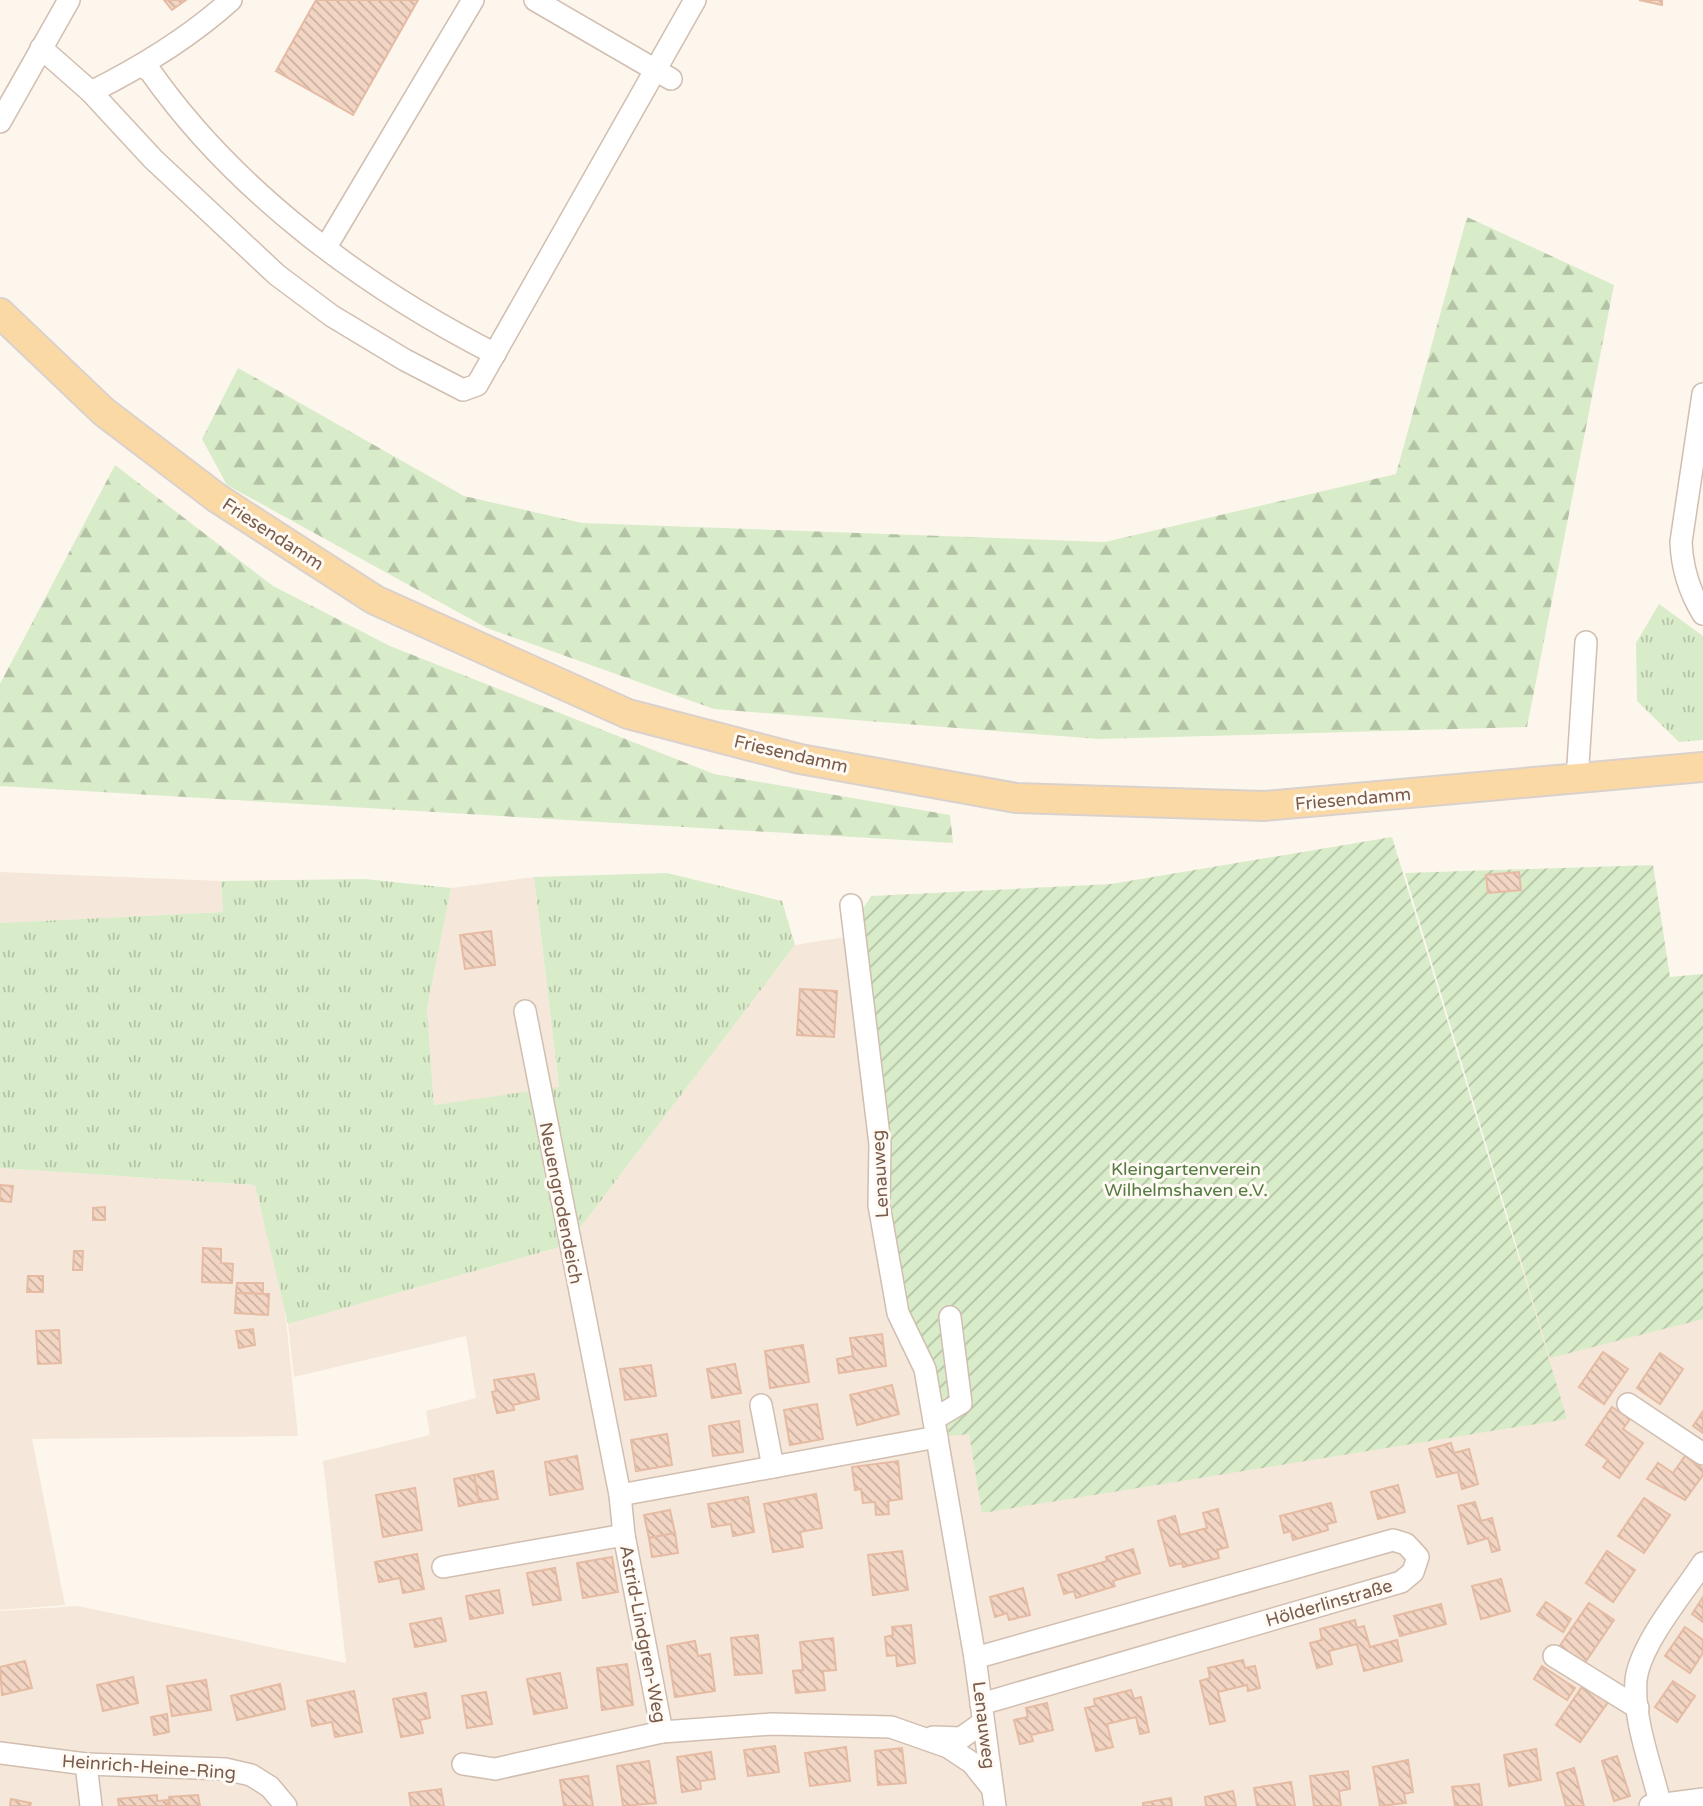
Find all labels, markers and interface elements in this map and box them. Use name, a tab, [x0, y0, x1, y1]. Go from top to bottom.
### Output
street label: Friesendamm	[218, 493, 328, 575]
street label: Friesendamm	[732, 730, 850, 778]
street label: Friesendamm	[1294, 783, 1412, 815]
street label: Neuengrodendeich	[535, 1120, 587, 1286]
street label: Lenauweg	[867, 1129, 893, 1219]
park label: Kleingartenverein Wilhelmshaven e.V.	[1104, 1158, 1268, 1201]
street label: Astrid-Lindgren-Weg	[615, 1543, 671, 1725]
street label: Hölderlinstraße	[1263, 1574, 1395, 1632]
street label: Lenauweg	[968, 1680, 1000, 1770]
street label: Heinrich-Heine-Ring	[61, 1750, 237, 1784]

